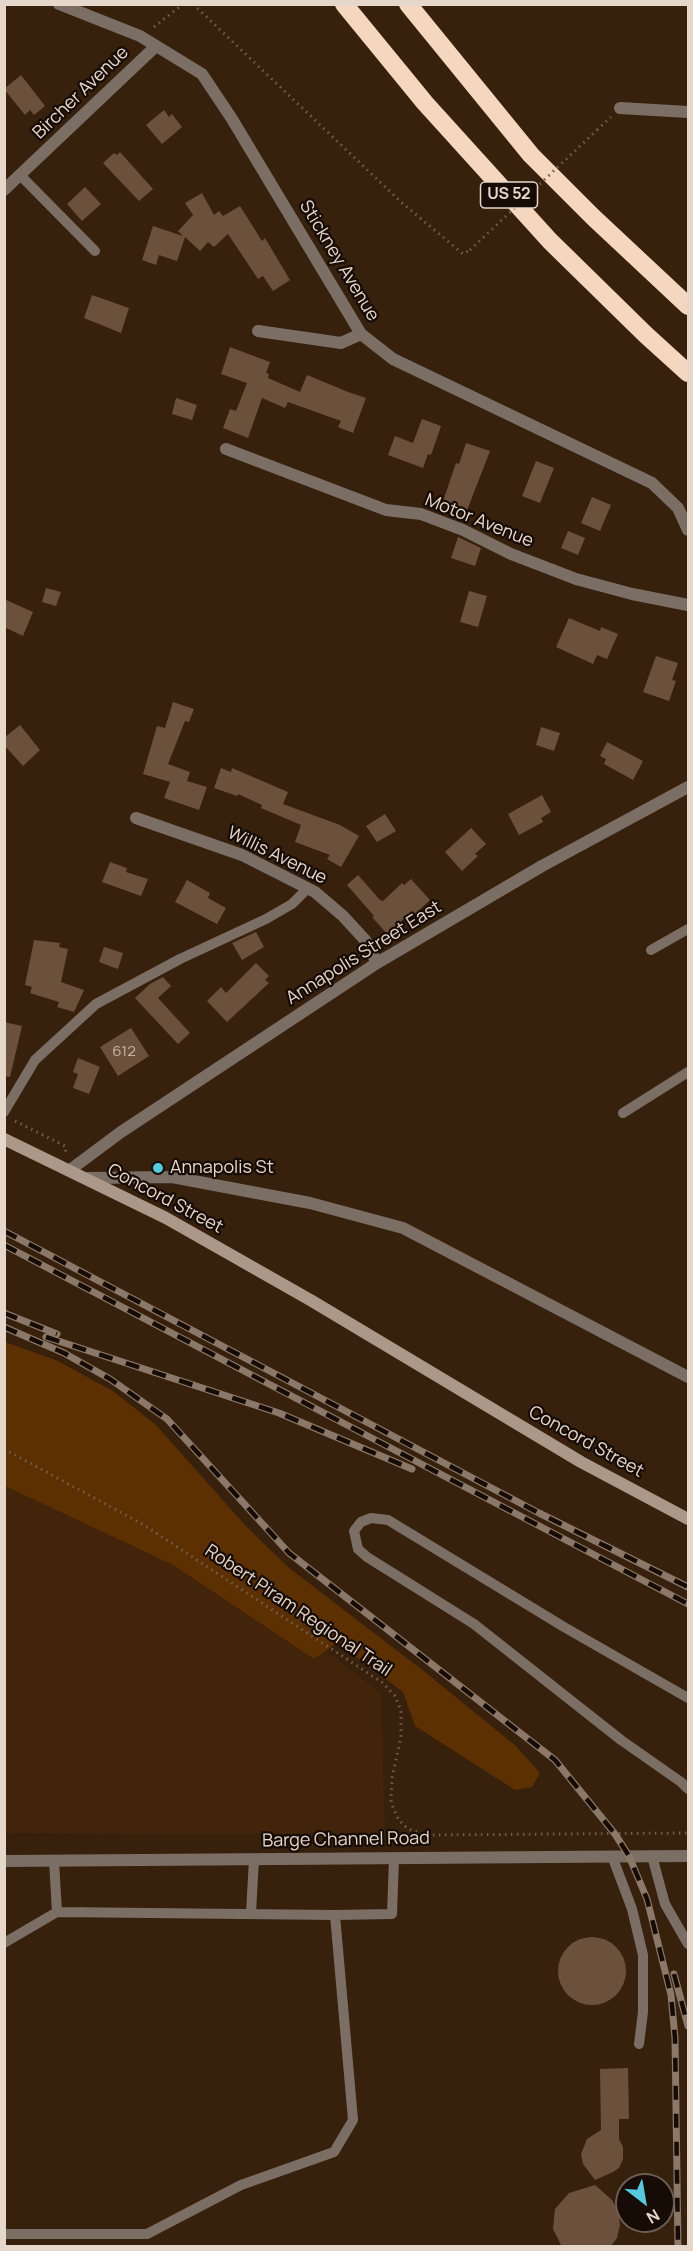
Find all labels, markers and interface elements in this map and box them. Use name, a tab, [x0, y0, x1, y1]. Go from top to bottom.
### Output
street label: Bircher Avenue	[29, 42, 133, 144]
road number: US 52	[480, 182, 538, 208]
street label: Stickney Avenue	[294, 197, 384, 325]
street label: Motor Avenue	[422, 489, 536, 553]
street label: Willis Avenue	[224, 823, 330, 889]
street label: Annapolis Street East	[282, 896, 446, 1010]
house number: 612	[112, 1043, 136, 1061]
place label: Annapolis St	[170, 1157, 274, 1179]
street label: Concord Street	[103, 1159, 227, 1239]
marker: Annapolis St	[151, 1161, 165, 1175]
street label: Concord Street	[525, 1402, 647, 1482]
street label: Robert Piram Regional Trail	[200, 1540, 396, 1682]
street label: Barge Channel Road	[262, 1828, 430, 1852]
north arrow	[615, 2173, 675, 2233]
text: N	[643, 2204, 664, 2229]

